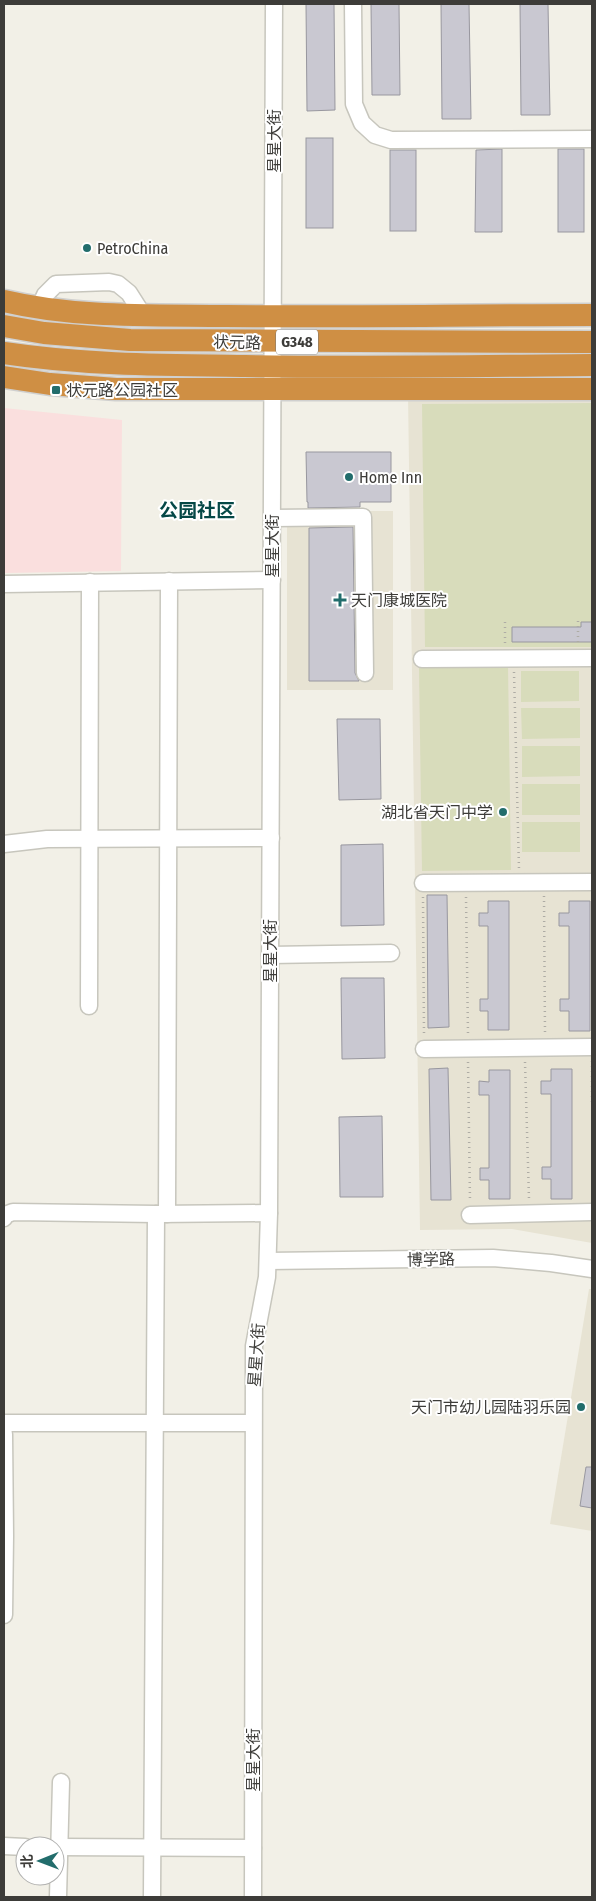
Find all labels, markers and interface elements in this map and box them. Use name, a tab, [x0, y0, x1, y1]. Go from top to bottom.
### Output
street label: 星星大街	[265, 109, 284, 173]
place label: PetroChina	[97, 239, 168, 258]
marker: PetroChina	[81, 242, 93, 254]
road number: G348	[276, 330, 318, 354]
street label: 状元路	[213, 333, 261, 352]
place label: 状元路公园社区	[66, 381, 178, 400]
marker: 状元路公园社区	[50, 384, 62, 396]
place label: Home Inn	[359, 468, 422, 487]
marker: Home Inn	[343, 471, 355, 483]
district label: 公园社区	[159, 499, 235, 522]
street label: 星星大街	[263, 514, 282, 578]
place label: 天门康城医院	[351, 591, 447, 610]
marker: 天门康城医院	[333, 593, 347, 607]
place label: 湖北省天门中学	[381, 803, 493, 822]
marker: 湖北省天门中学	[497, 806, 509, 818]
street label: 星星大街	[261, 919, 280, 983]
street label: 博学路	[407, 1250, 455, 1269]
street label: 星星大街	[245, 1322, 268, 1388]
place label: 天门市幼儿园陆羽乐园	[411, 1398, 571, 1417]
marker: 天门市幼儿园陆羽乐园	[575, 1401, 587, 1413]
street label: 星星大街	[244, 1728, 263, 1792]
north arrow	[15, 1836, 65, 1886]
text: 北	[19, 1854, 36, 1868]

